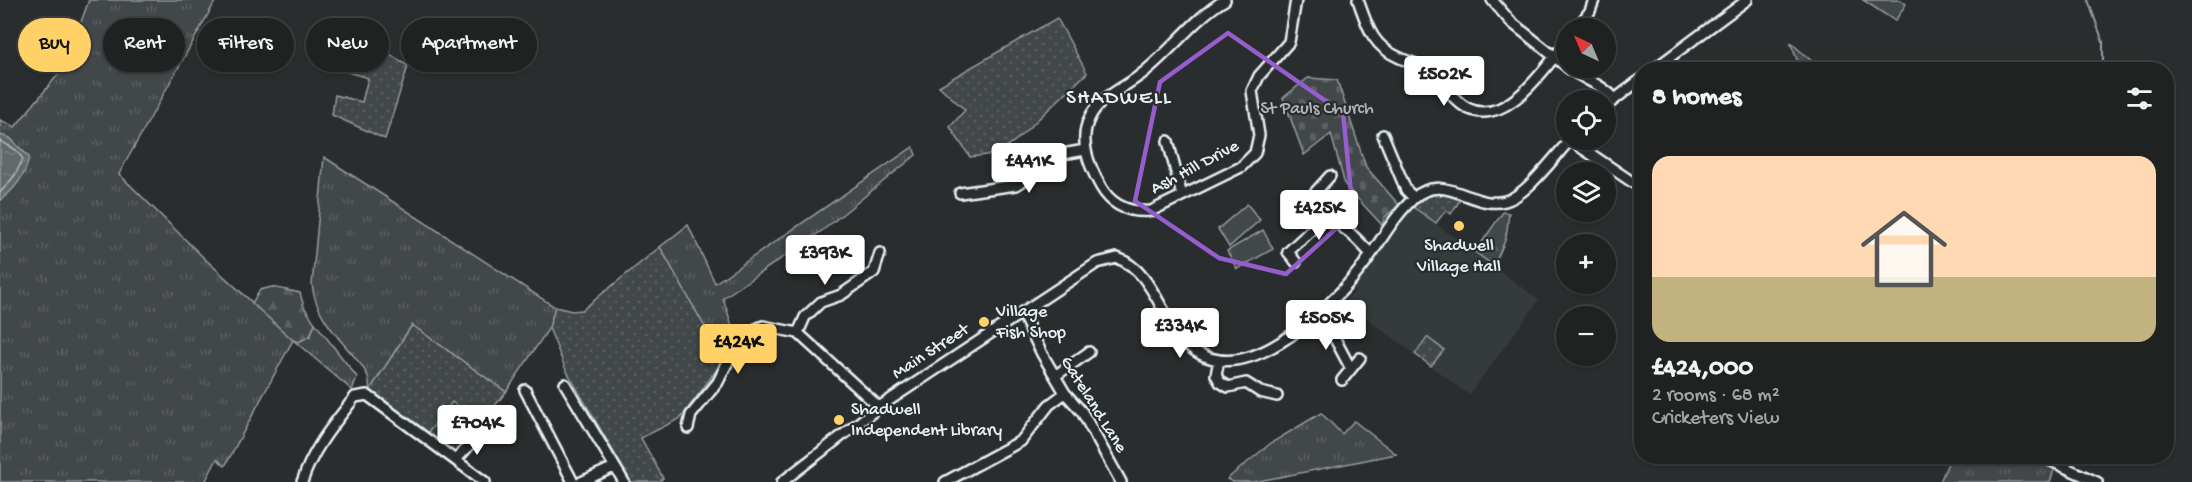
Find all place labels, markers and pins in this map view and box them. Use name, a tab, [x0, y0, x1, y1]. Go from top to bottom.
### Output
pin: £502K	[1402, 56, 1486, 107]
pin: £441K	[987, 143, 1071, 194]
pin: £425K	[1277, 190, 1361, 241]
marker: Shadwell Village Hall	[1452, 219, 1466, 233]
pin: £393K	[783, 235, 867, 286]
place label: Shadwell Village Hall	[1416, 236, 1501, 278]
pin: £505K	[1284, 300, 1368, 351]
place label: Village Fish Shop	[995, 302, 1066, 344]
pin: £334K	[1138, 308, 1222, 359]
marker: Village Fish Shop	[977, 315, 991, 329]
pin: £424K	[696, 324, 780, 375]
place label: Shadwell Independent Library	[851, 400, 1002, 442]
pin: £704K	[435, 405, 519, 456]
marker: Shadwell Independent Library	[832, 413, 846, 427]

